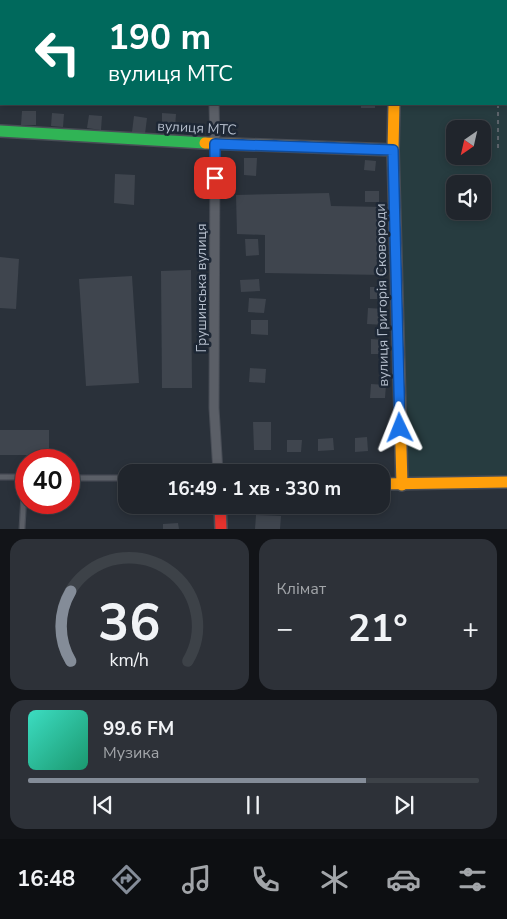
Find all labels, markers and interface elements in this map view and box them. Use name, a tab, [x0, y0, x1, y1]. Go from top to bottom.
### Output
text: 190 m	[108, 14, 211, 61]
icon: left	[25, 20, 90, 85]
text: вулиця МТС	[108, 59, 233, 89]
street label: вулиця МТС	[157, 116, 237, 140]
north arrow	[446, 120, 491, 165]
map controls	[446, 120, 491, 220]
pin	[194, 157, 236, 199]
icon: arrive	[201, 164, 229, 192]
button: sound	[446, 175, 491, 220]
street label: вулиця Григорія Сковороди	[371, 203, 393, 387]
street label: Грушинська вулиця	[192, 224, 211, 352]
position arrow	[373, 401, 425, 453]
speed limit sign: 40	[15, 449, 80, 514]
text: 16:49 · 1 хв · 330 m	[167, 476, 341, 502]
text: Клімат	[277, 578, 326, 600]
text: 36	[98, 587, 160, 658]
text: 21°	[348, 603, 408, 654]
text: −	[277, 610, 293, 648]
text: +	[462, 610, 479, 648]
text: km/h	[110, 648, 149, 672]
text: 99.6 FM	[103, 716, 174, 742]
text: Музика	[103, 742, 159, 764]
icon: previous	[89, 791, 117, 819]
icon: pause	[239, 791, 267, 819]
icon: next	[390, 791, 418, 819]
icon: directions	[109, 862, 144, 897]
icon: music	[179, 862, 214, 897]
icon: phone	[248, 862, 283, 897]
icon: climate	[317, 862, 352, 897]
icon: car	[386, 862, 421, 897]
icon: filters	[455, 862, 490, 897]
text: 16:48	[17, 864, 75, 894]

